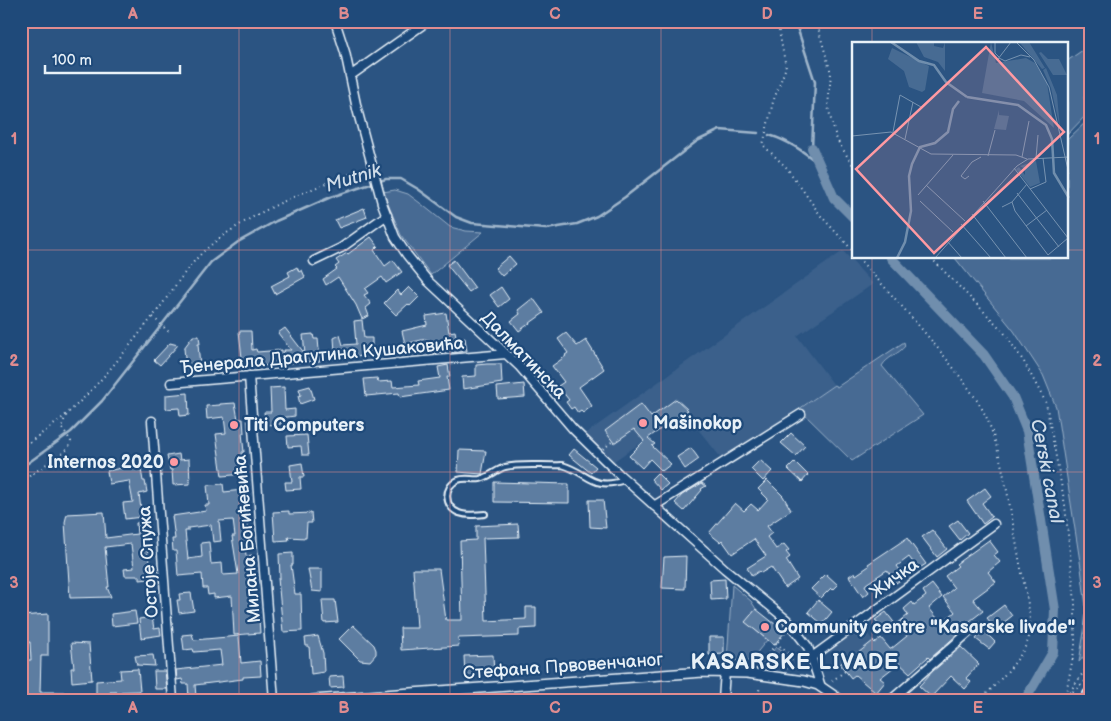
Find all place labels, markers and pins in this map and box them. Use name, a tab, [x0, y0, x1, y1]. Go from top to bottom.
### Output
place label: Mašinokop	[653, 413, 742, 434]
place label: Titi Computers	[244, 415, 364, 436]
marker: Mašinokop	[637, 417, 649, 429]
marker: Titi Computers	[228, 419, 240, 431]
place label: Internos 2020	[47, 452, 164, 473]
marker: Internos 2020	[168, 456, 180, 468]
place label: Community centre "Kasarske livade"	[775, 617, 1075, 638]
marker: Community centre "Kasarske livade"	[759, 621, 771, 633]

